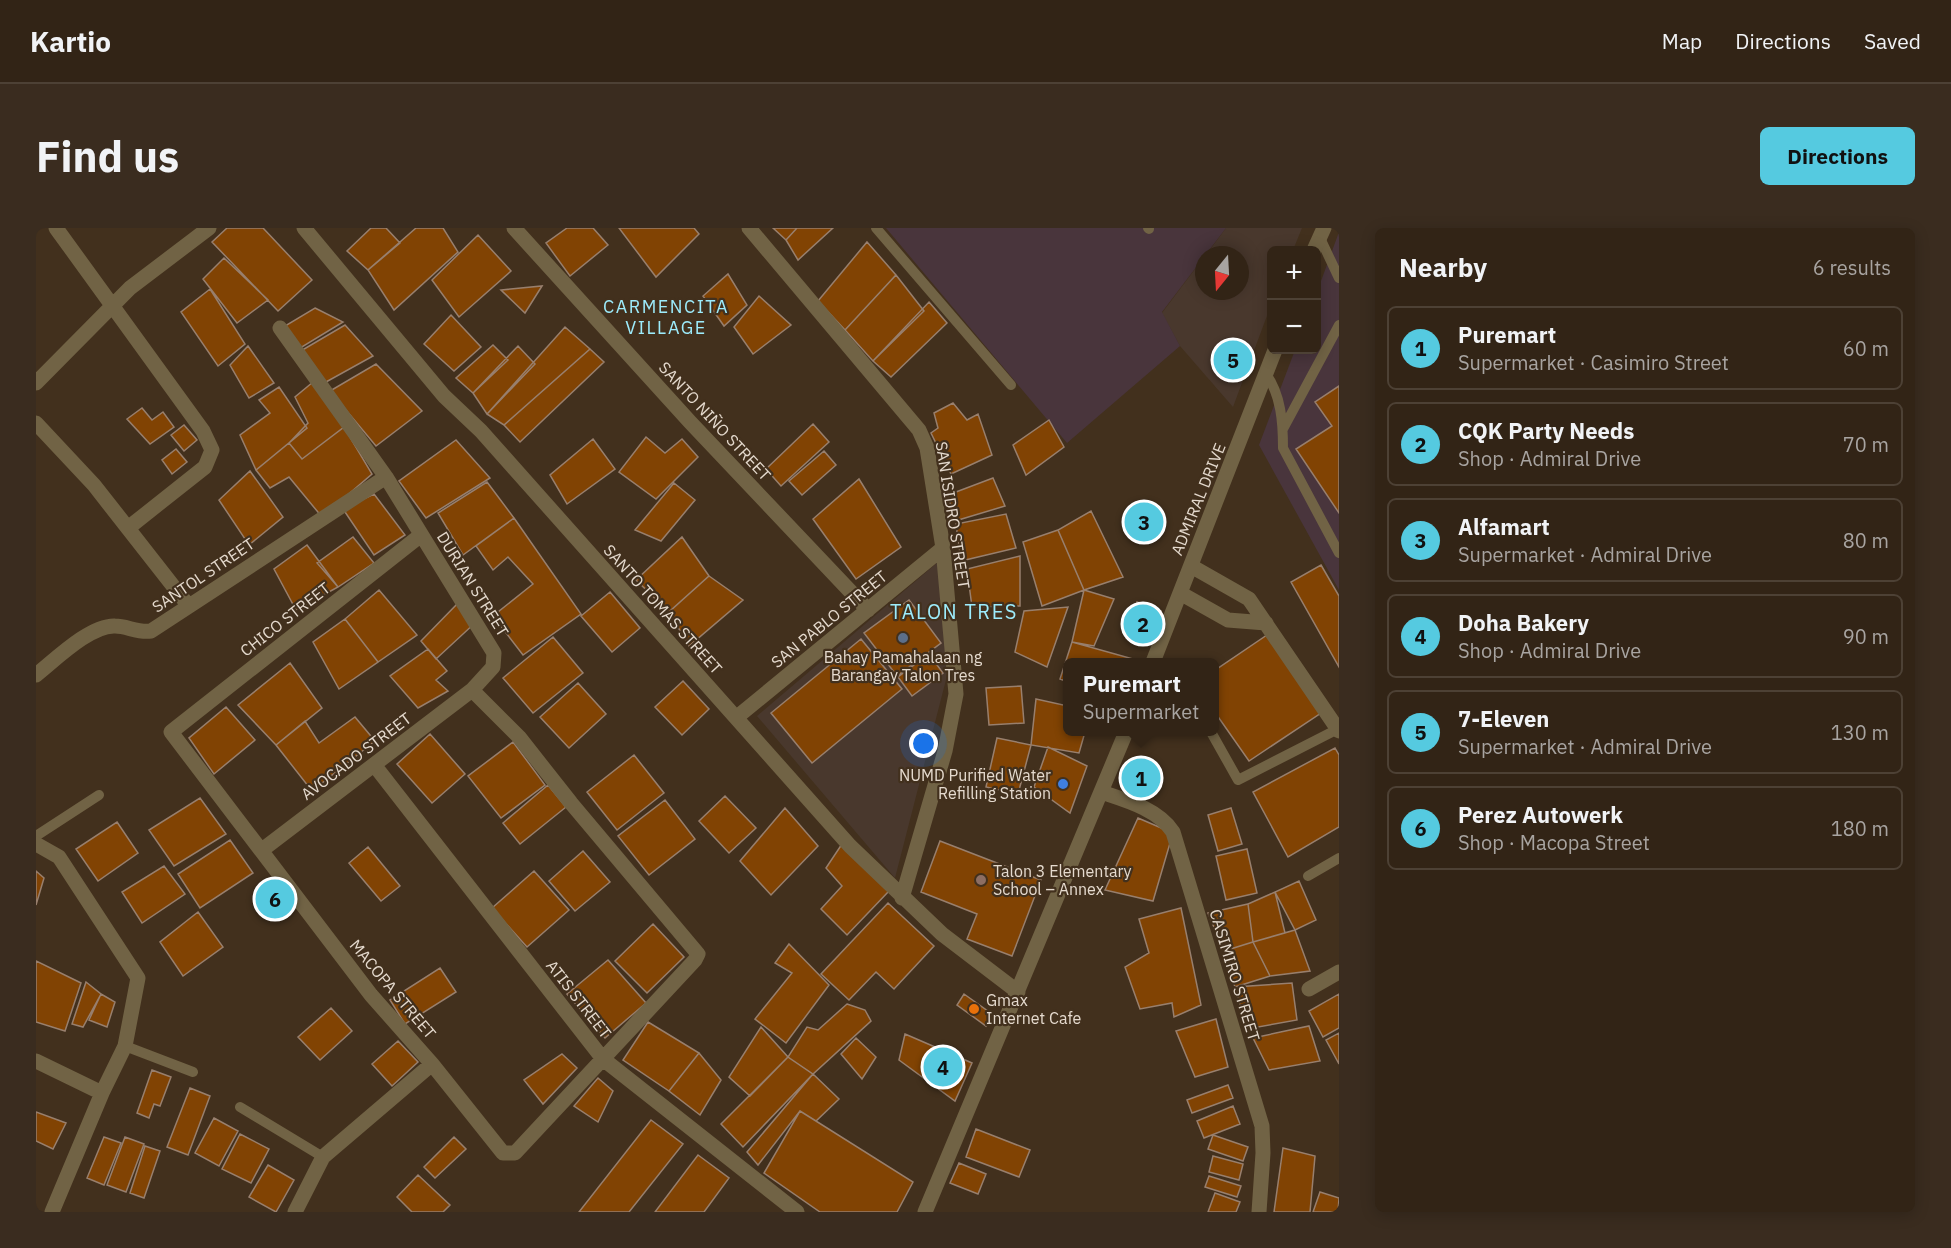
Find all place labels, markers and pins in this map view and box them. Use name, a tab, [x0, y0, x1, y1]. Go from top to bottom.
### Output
pin: 5	[1214, 338, 1252, 382]
pin: 3	[1124, 500, 1164, 544]
pin: 2	[1124, 602, 1162, 646]
marker: Bahay Pamahalaan ng Barangay Talon Tres	[896, 631, 910, 645]
place label: Bahay Pamahalaan ng Barangay Talon Tres	[824, 647, 983, 685]
pin: 1	[1122, 756, 1160, 800]
place label: NUMD Purified Water Refilling Station	[899, 765, 1051, 803]
marker: NUMD Purified Water Refilling Station	[1056, 777, 1070, 791]
place label: Talon 3 Elementary School – Annex	[993, 861, 1132, 899]
marker: Talon 3 Elementary School – Annex	[974, 873, 988, 887]
pin: 6	[256, 876, 294, 922]
place label: Gmax Internet Cafe	[986, 990, 1082, 1028]
marker: Gmax Internet Cafe	[967, 1002, 981, 1016]
pin: 4	[924, 1044, 962, 1090]

